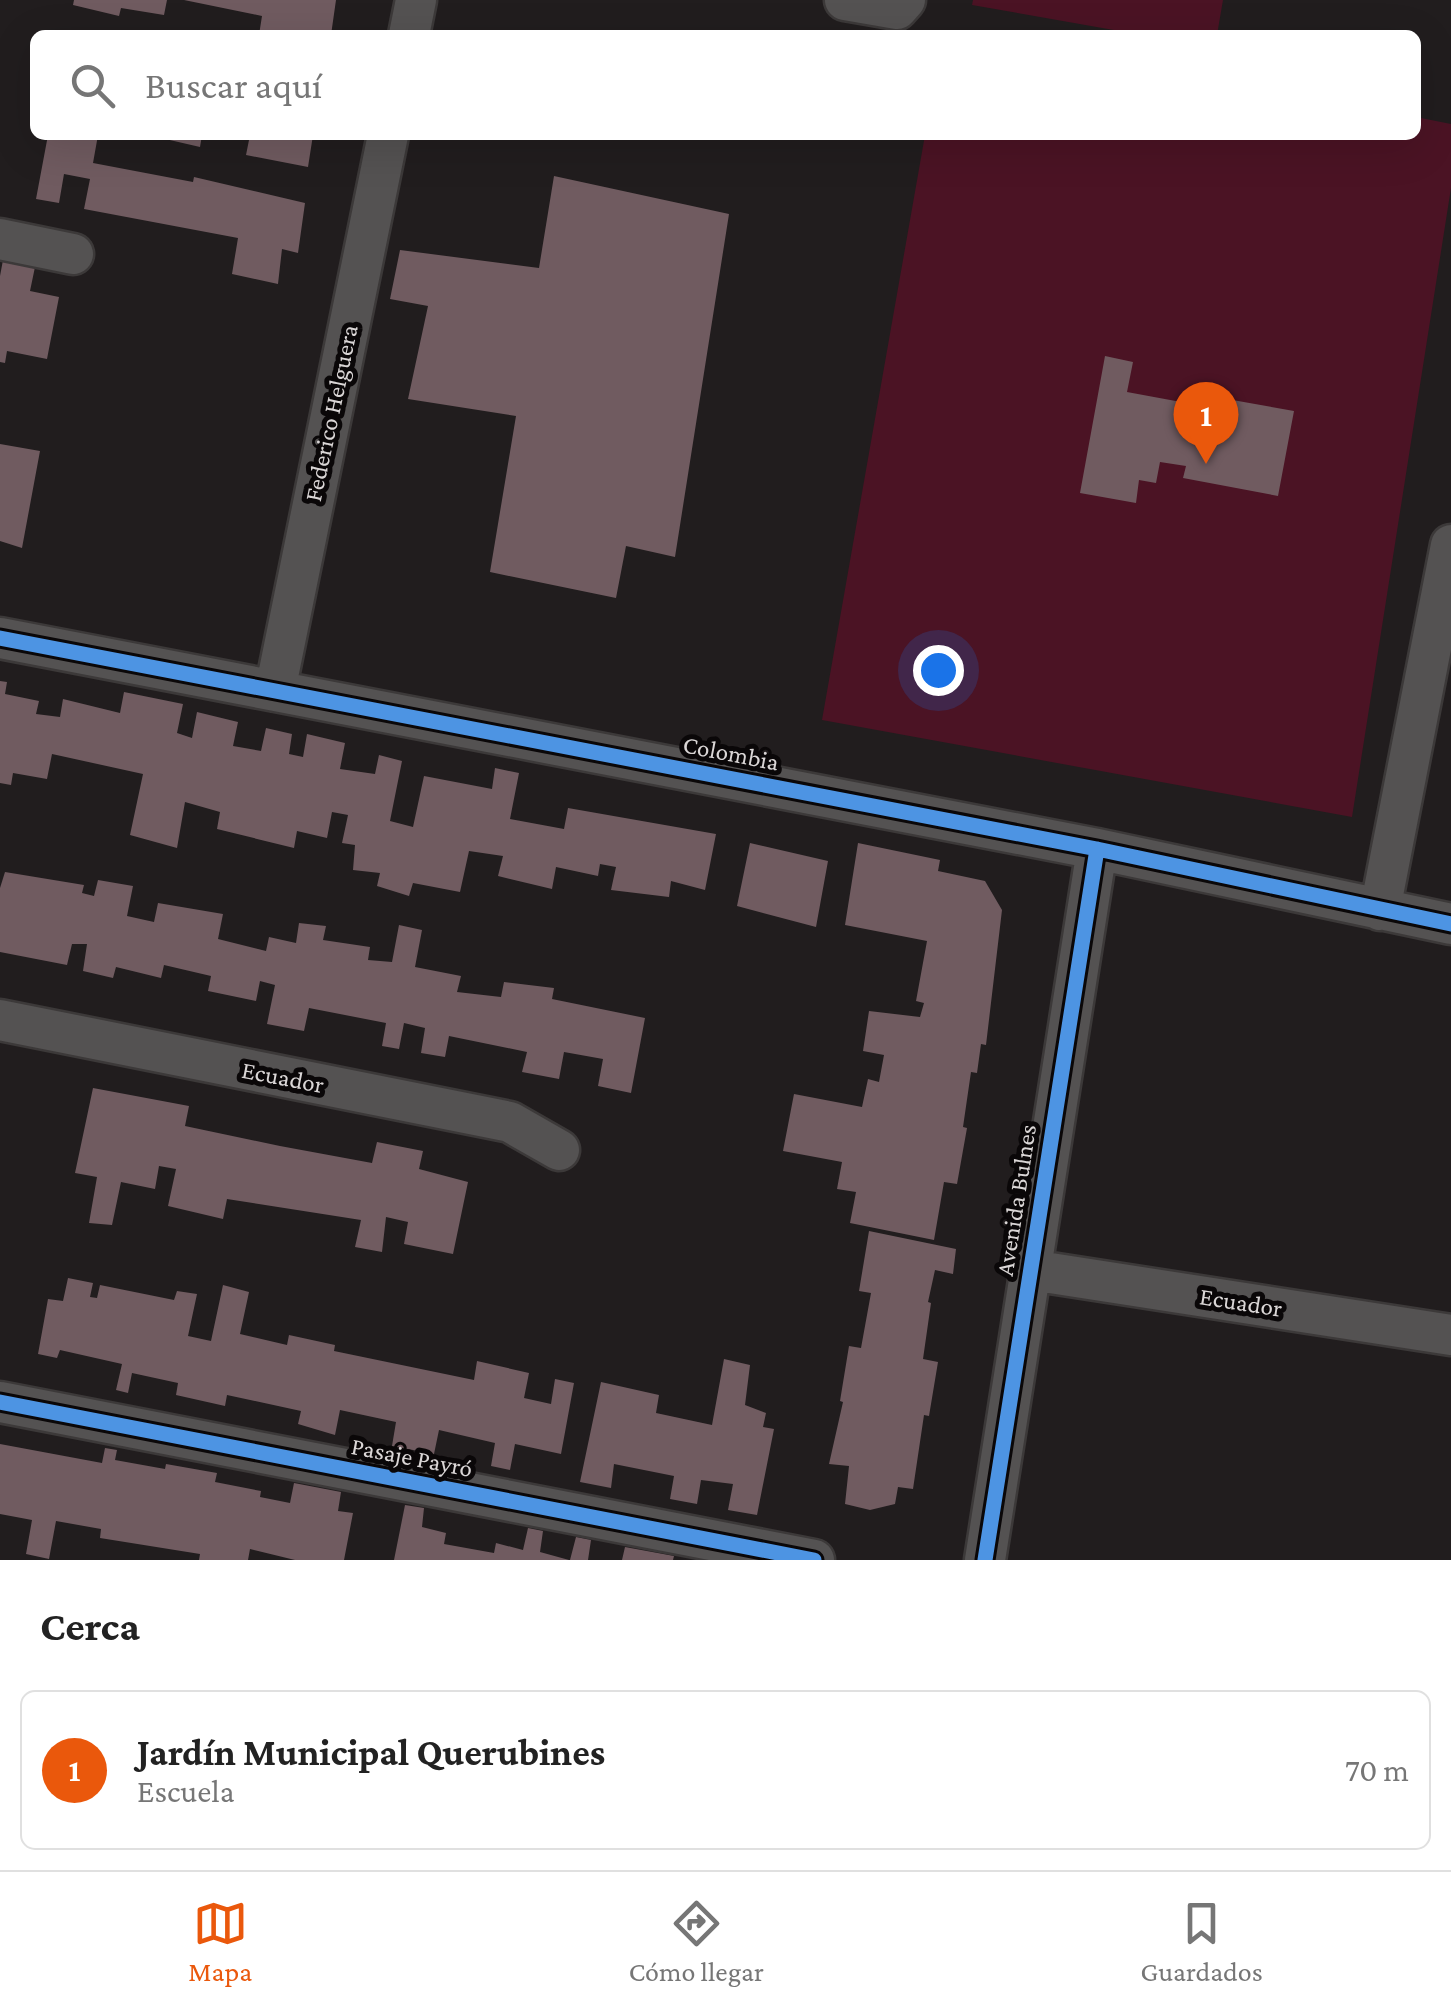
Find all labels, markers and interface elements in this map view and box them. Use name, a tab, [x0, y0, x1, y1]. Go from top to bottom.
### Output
search box	[30, 30, 1421, 140]
icon: search	[65, 58, 120, 113]
text: Buscar aquí	[145, 64, 322, 106]
street label: Federico Helguera	[299, 322, 364, 504]
pin: 1	[1174, 382, 1238, 464]
your location	[913, 645, 964, 696]
street label: Colombia	[681, 730, 782, 776]
street label: Ecuador	[240, 1056, 327, 1098]
street label: Avenida Bulnes	[991, 1122, 1041, 1278]
street label: Ecuador	[1198, 1282, 1284, 1322]
street label: Pasaje Payró	[349, 1432, 475, 1483]
text: Cerca	[40, 1602, 140, 1649]
text: Jardín Municipal Querubines	[137, 1731, 605, 1773]
text: 1	[69, 1752, 80, 1788]
text: 70 m	[1345, 1752, 1409, 1788]
text: Escuela	[137, 1773, 234, 1809]
tab: Mapa	[188, 1896, 252, 1987]
tab: Cómo llegar	[629, 1896, 764, 1987]
tab: Guardados	[1141, 1896, 1263, 1987]

